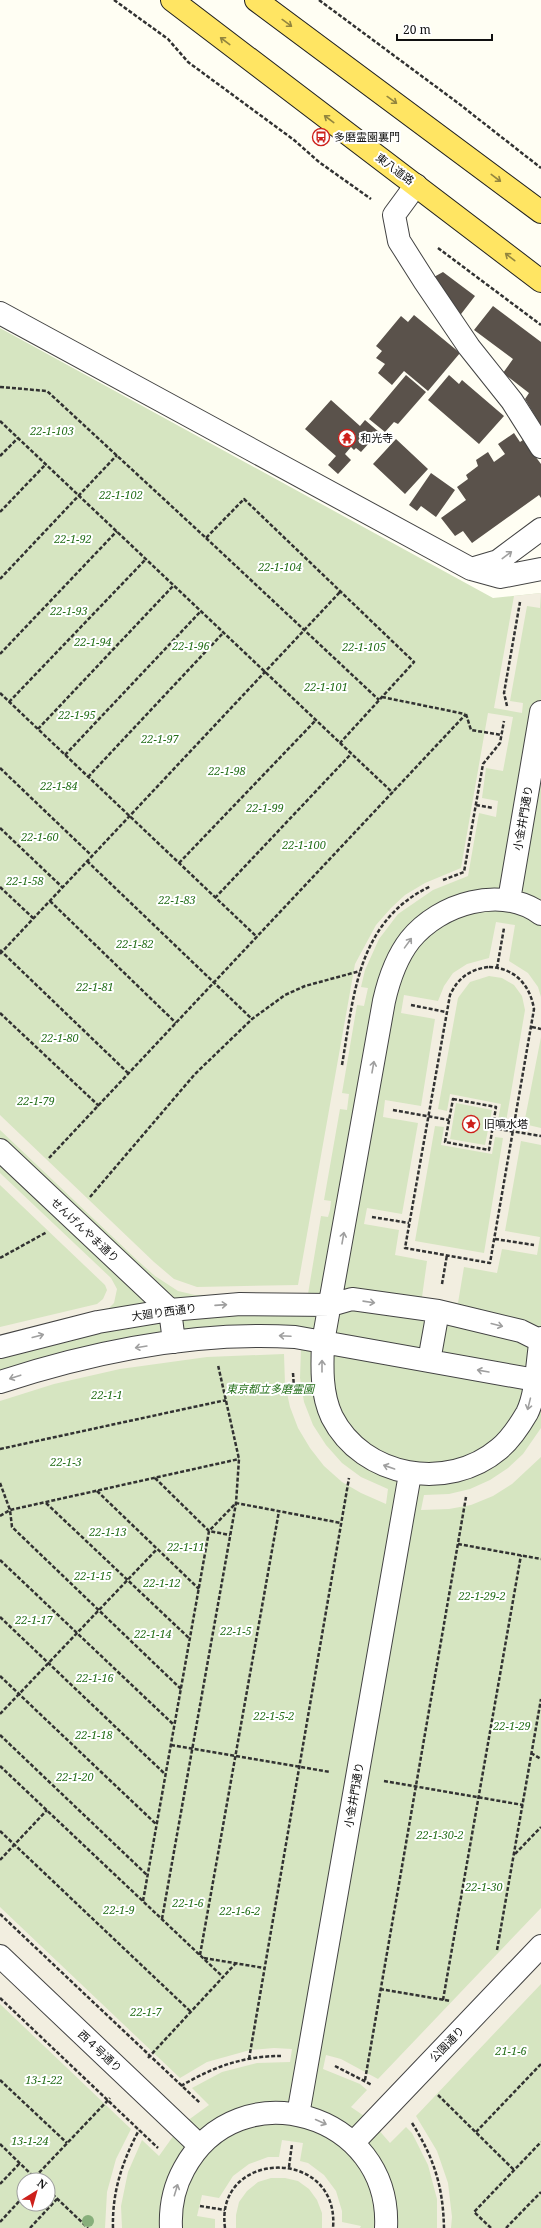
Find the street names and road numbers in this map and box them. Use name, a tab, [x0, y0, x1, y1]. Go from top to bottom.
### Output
street label: 東八道路	[373, 149, 417, 188]
street label: 小金井門通り	[509, 784, 536, 852]
street label: せんげんやま通り	[48, 1194, 123, 1265]
street label: 大廻り西通り	[130, 1299, 198, 1324]
street label: 小金井門通り	[340, 1761, 367, 1829]
street label: 公園通り	[426, 2023, 467, 2065]
street label: 西４号通り	[75, 2026, 126, 2075]

